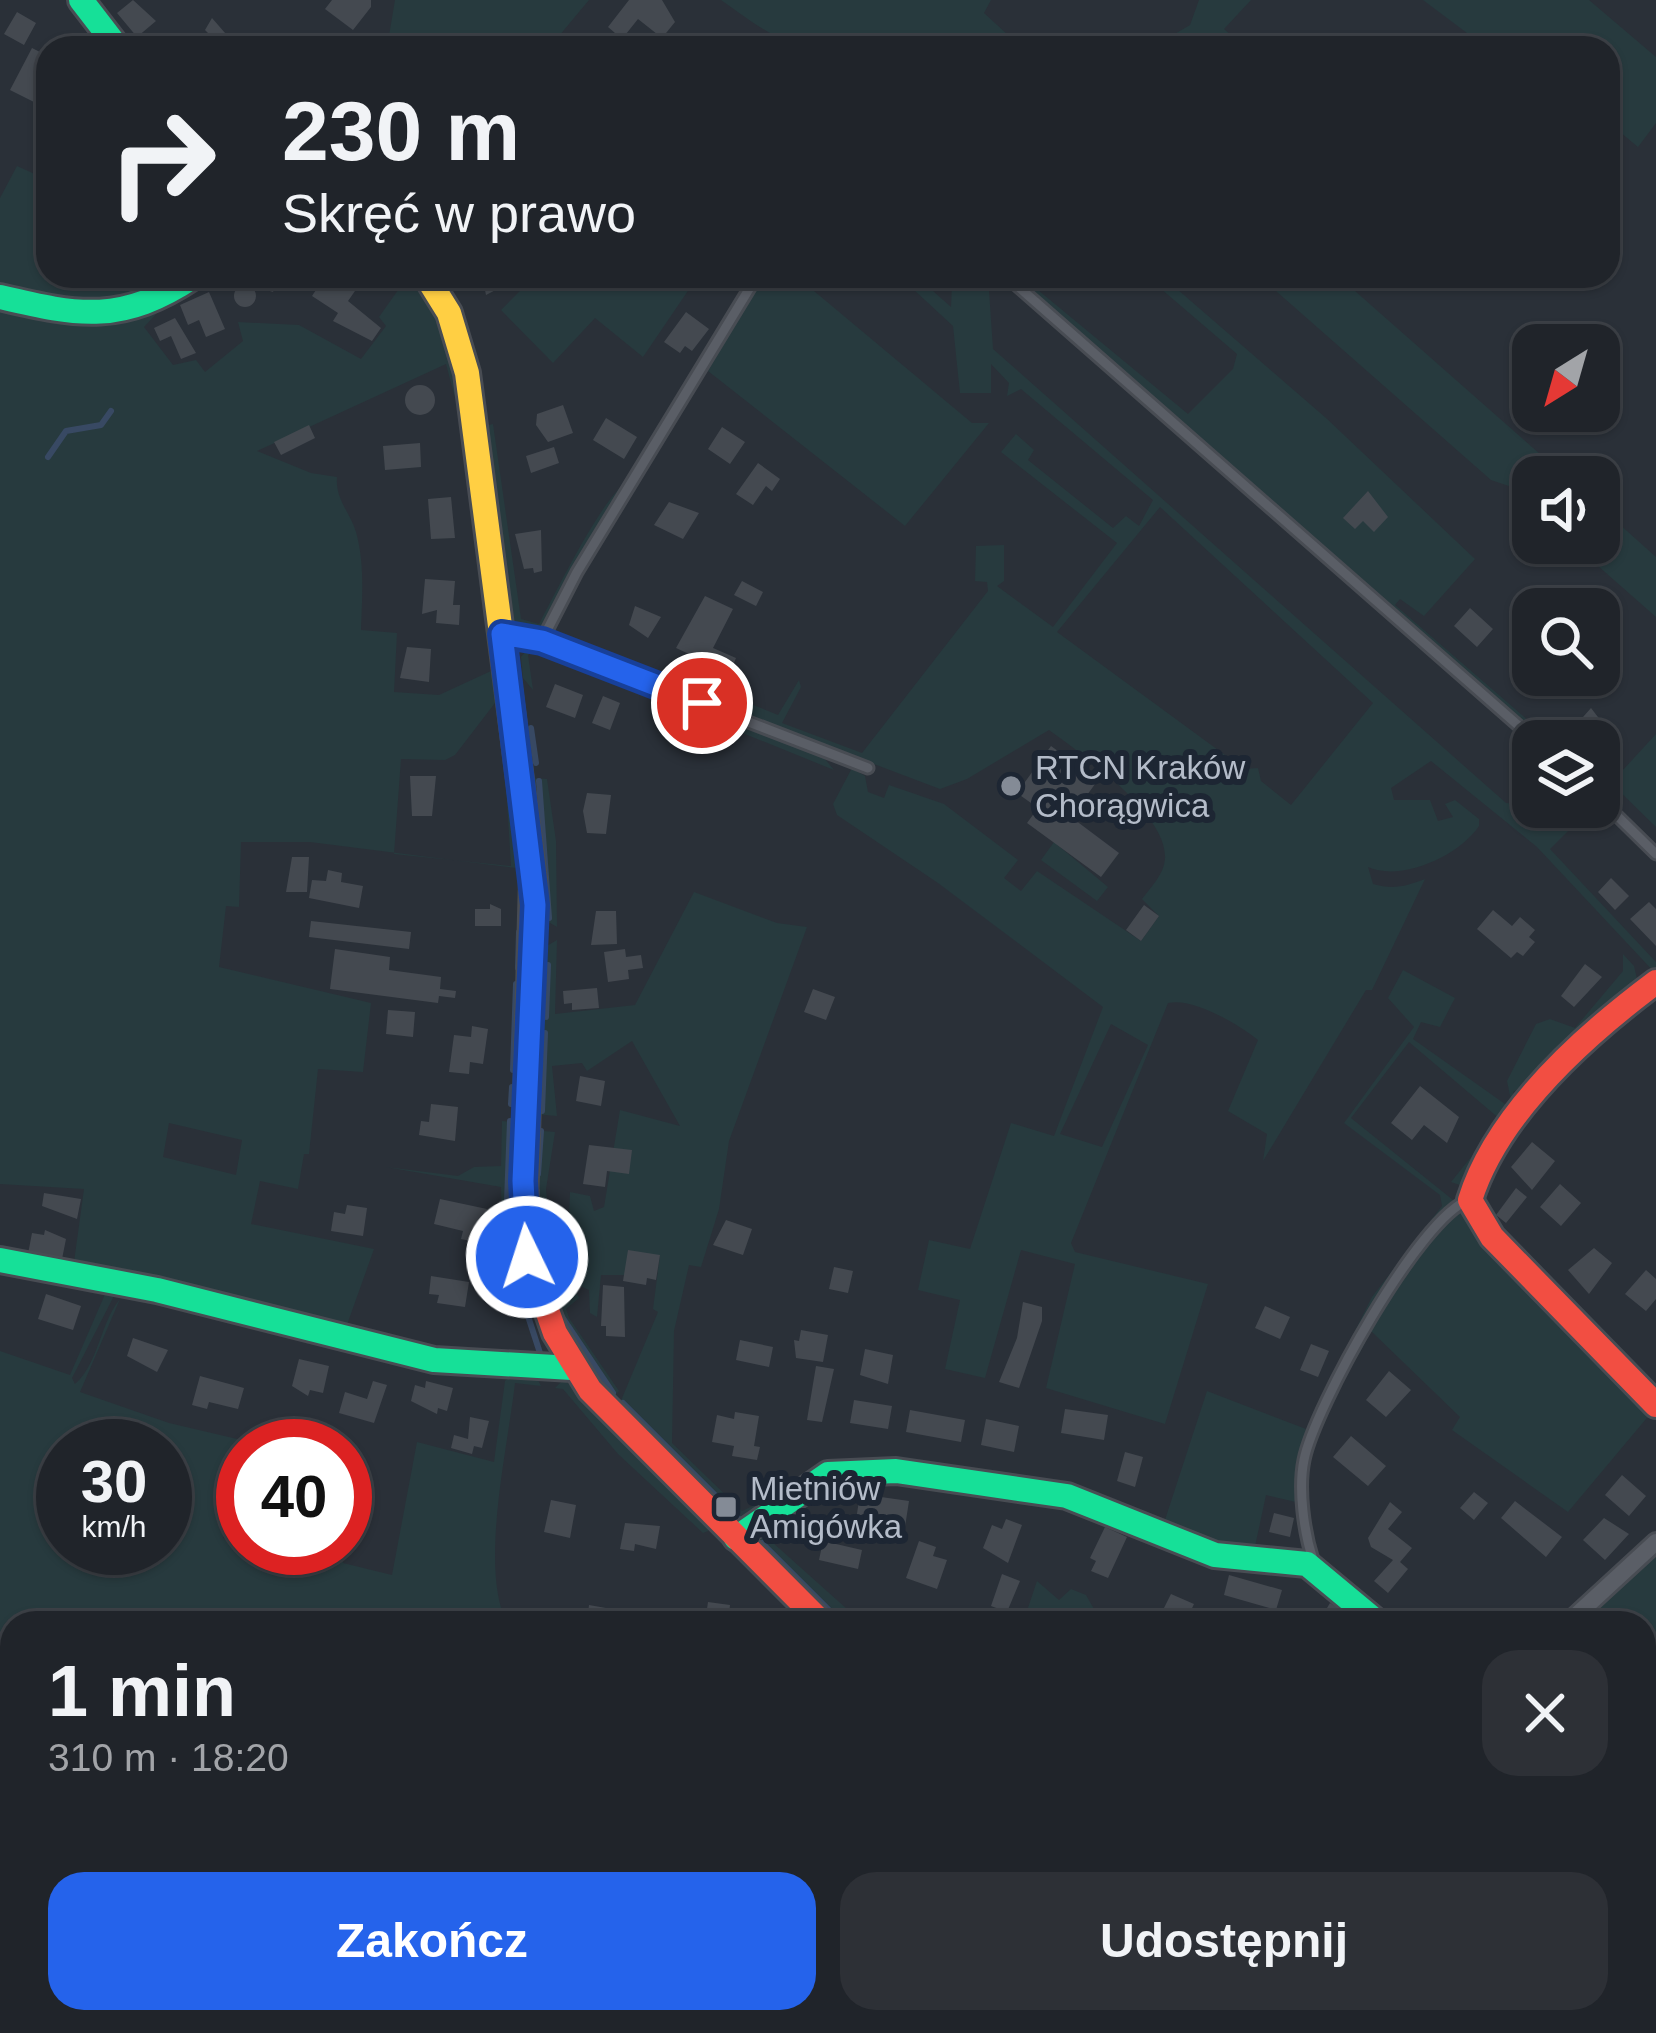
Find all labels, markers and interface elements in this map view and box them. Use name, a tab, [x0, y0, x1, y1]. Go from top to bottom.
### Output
icon: right	[84, 84, 240, 240]
text: 230 m	[282, 84, 520, 178]
text: Skręć w prawo	[282, 183, 636, 243]
north arrow	[1512, 324, 1620, 432]
map controls	[1512, 324, 1620, 828]
button: sound	[1512, 456, 1620, 564]
button: search	[1512, 588, 1620, 696]
pin	[651, 652, 753, 754]
icon: arrive	[669, 670, 735, 736]
button: layers	[1512, 720, 1620, 828]
place label: RTCN Kraków Chorągwica	[1035, 749, 1245, 824]
marker: RTCN Kraków Chorągwica	[998, 773, 1024, 799]
position arrow	[464, 1194, 590, 1320]
speed limit sign: 40	[216, 1419, 372, 1575]
text: 30	[81, 1448, 147, 1515]
place label: Mietniów Amigówka	[750, 1470, 903, 1545]
marker: Mietniów Amigówka	[713, 1494, 739, 1520]
text: km/h	[81, 1510, 147, 1543]
button: close	[1482, 1650, 1608, 1776]
text: 1 min	[48, 1651, 236, 1731]
text: 310 m · 18:20	[48, 1736, 289, 1779]
button: Zakończ	[48, 1872, 816, 2010]
button: Udostępnij	[840, 1872, 1608, 2010]

